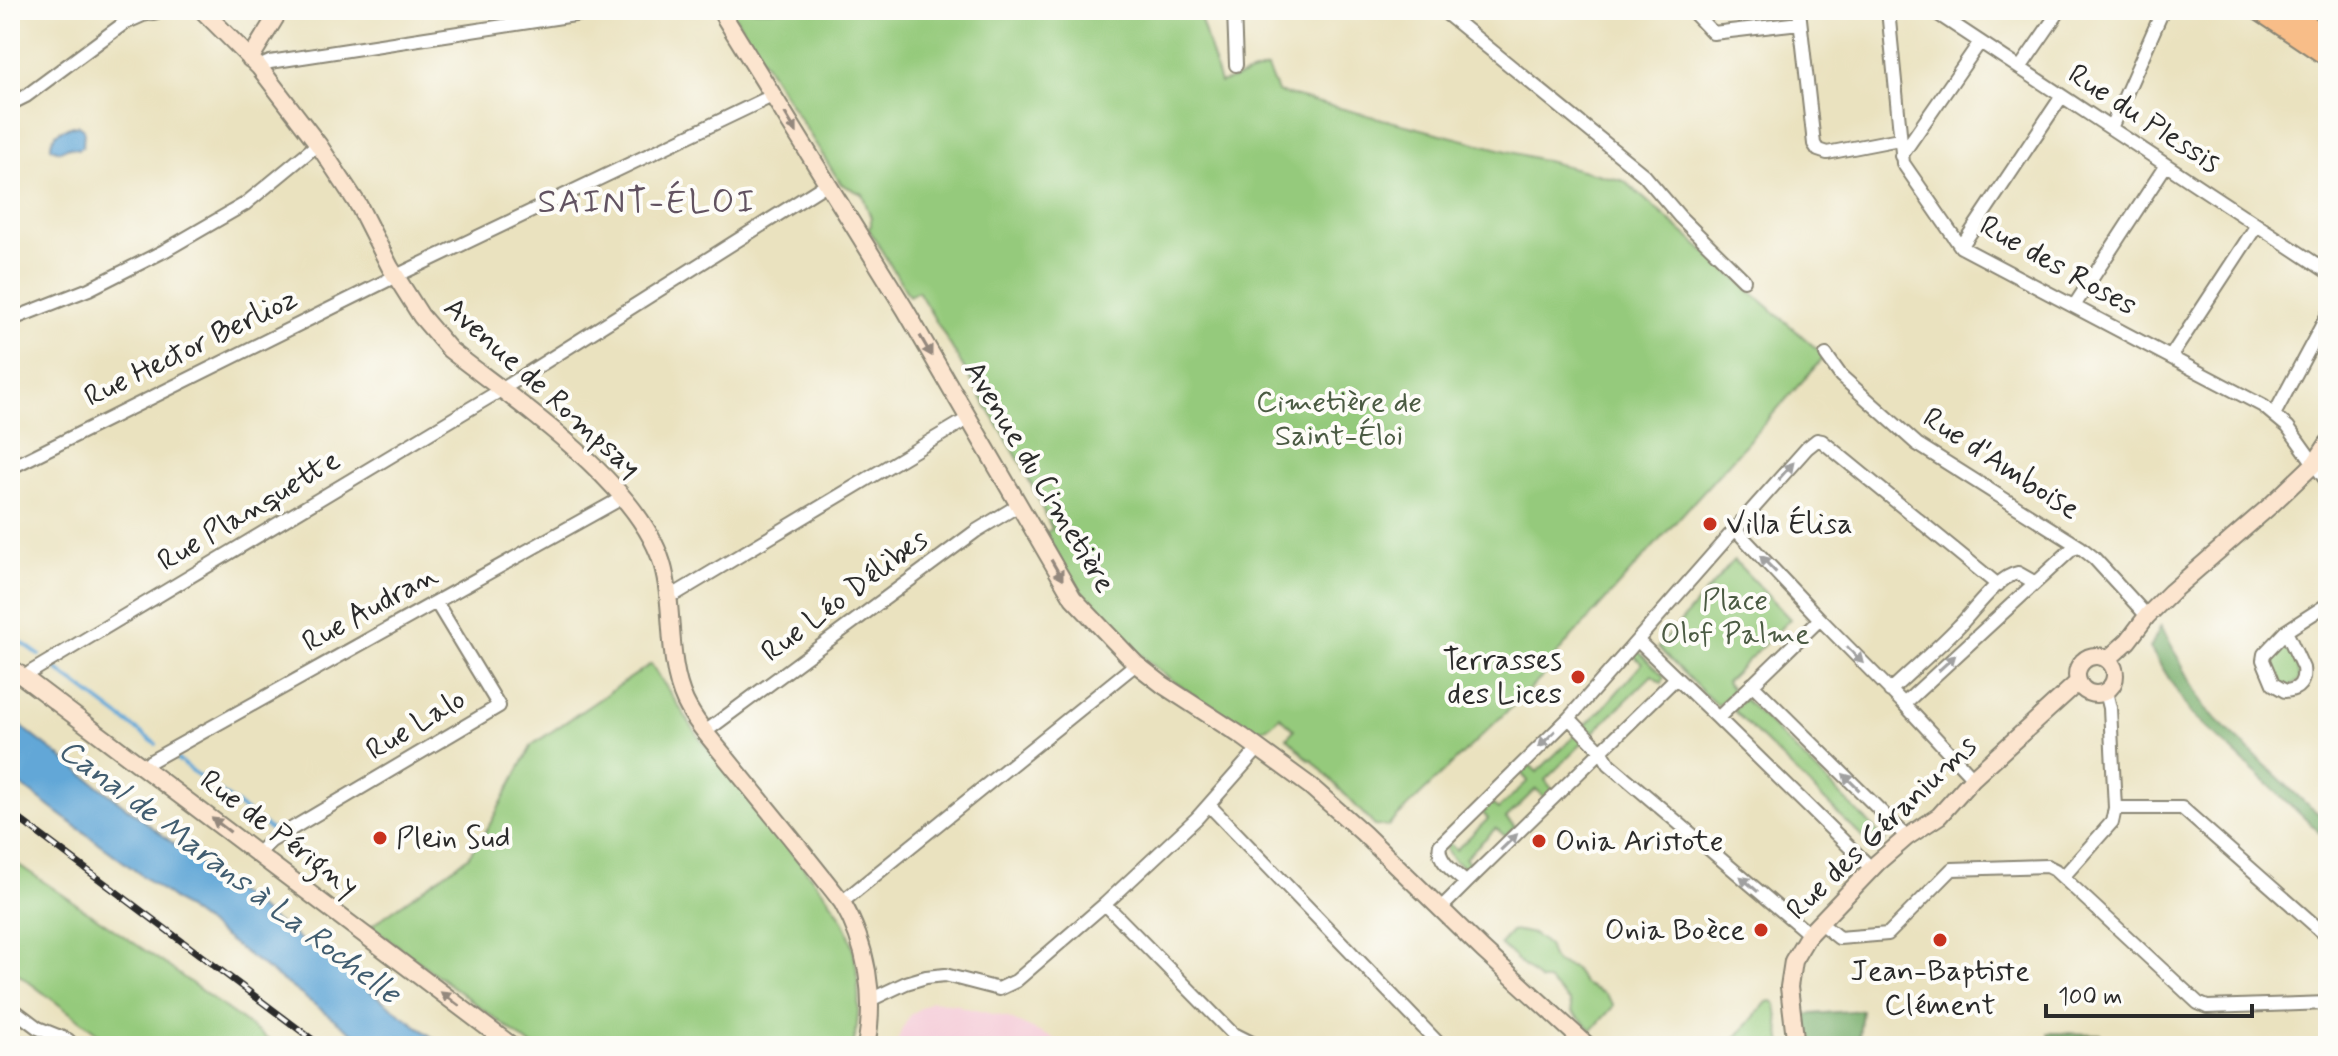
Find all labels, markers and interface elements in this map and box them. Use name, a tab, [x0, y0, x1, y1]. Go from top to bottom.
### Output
street label: Rue du Plessis	[2060, 55, 2228, 183]
one-way arrow	[784, 112, 798, 134]
district label: SAINT-ÉLOI	[537, 180, 757, 225]
street label: Rue des Roses	[1972, 207, 2144, 325]
street label: Rue Hector Berlioz	[78, 279, 304, 417]
street label: Avenue de Rompsay	[435, 289, 649, 487]
one-way arrow	[919, 334, 933, 357]
street label: Avenue du Cimetière	[954, 354, 1124, 600]
park label: Cimetière de Saint-Éloi	[1256, 383, 1422, 456]
street label: Rue d'Amboise	[1915, 399, 2087, 529]
street label: Rue Planquette	[150, 441, 348, 581]
one-way arrow	[1777, 461, 1795, 480]
place label: Villa Élisa	[1726, 505, 1853, 544]
marker: Villa Élisa	[1701, 515, 1719, 533]
street label: Rue Léo Délibes	[754, 521, 936, 671]
one-way arrow	[1759, 554, 1777, 573]
street label: Rue Audran	[295, 556, 445, 662]
one-way arrow	[1050, 559, 1064, 582]
park label: Place Olof Palme	[1660, 581, 1810, 654]
place label: Terrasses des Lices	[1443, 641, 1562, 714]
one-way arrow	[1846, 645, 1864, 664]
one-way arrow	[1937, 655, 1956, 673]
marker: Terrasses des Lices	[1569, 668, 1587, 686]
street label: Rue Lalo	[359, 680, 473, 770]
street label: Rue des Géraniums	[1778, 727, 1986, 929]
water label: Canal de Marans à La Rochelle	[49, 729, 410, 1015]
one-way arrow	[1538, 729, 1557, 748]
street label: Rue de Périgny	[190, 761, 366, 909]
one-way arrow	[1842, 773, 1861, 792]
one-way arrow	[210, 818, 231, 834]
place label: Plein Sud	[396, 819, 510, 858]
place label: Onia Aristote	[1555, 822, 1724, 861]
marker: Plein Sud	[371, 829, 389, 847]
marker: Onia Aristote	[1530, 832, 1548, 850]
one-way arrow	[1499, 833, 1518, 852]
one-way arrow	[1740, 876, 1760, 893]
place label: Onia Boèce	[1604, 911, 1745, 950]
marker: Onia Boèce	[1752, 921, 1770, 939]
marker: Jean-Baptiste Clément	[1931, 931, 1949, 949]
place label: Jean-Baptiste Clément	[1850, 952, 2030, 1025]
scale bar	[2046, 968, 2252, 1018]
text: 100 m	[2058, 982, 2122, 1013]
one-way arrow	[439, 991, 461, 1007]

